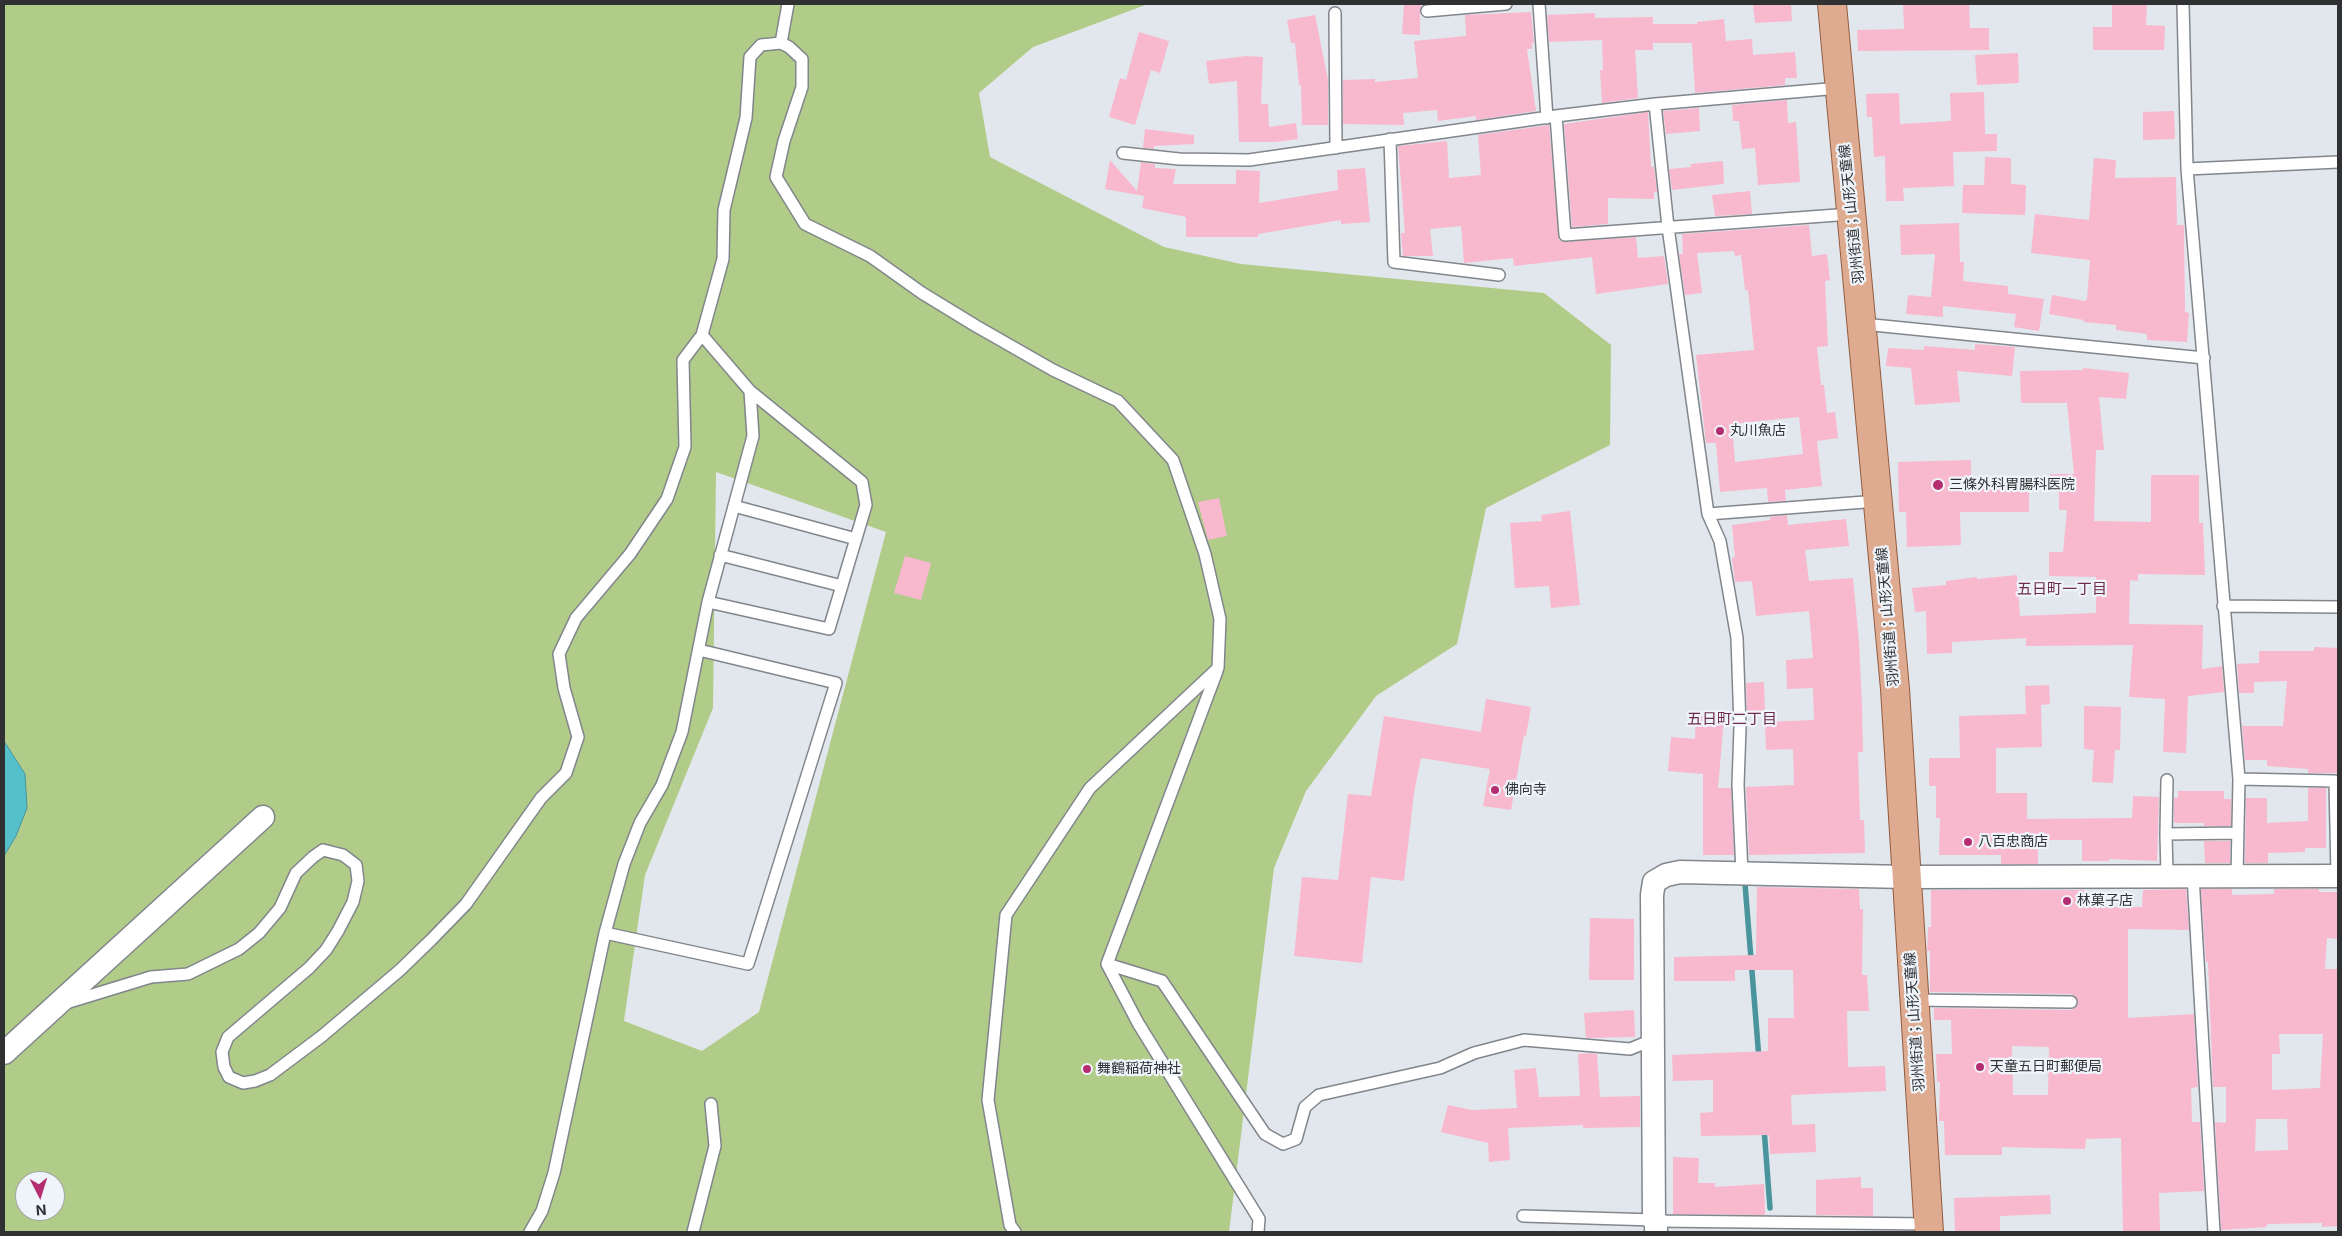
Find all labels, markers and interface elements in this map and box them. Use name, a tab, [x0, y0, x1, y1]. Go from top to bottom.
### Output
street label: 羽州街道；山形天童線	[1836, 144, 1868, 284]
place label: 丸川魚店	[1730, 423, 1786, 439]
marker: 丸川魚店	[1714, 425, 1726, 437]
place label: 三條外科胃腸科医院	[1949, 477, 2075, 493]
marker: 三條外科胃腸科医院	[1931, 478, 1945, 492]
street label: 羽州街道；山形天童線	[1874, 547, 1902, 687]
district label: 五日町一丁目	[2017, 580, 2107, 598]
district label: 五日町二丁目	[1687, 710, 1777, 728]
place label: 佛向寺	[1505, 782, 1547, 798]
marker: 佛向寺	[1489, 784, 1501, 796]
place label: 八百忠商店	[1978, 834, 2048, 850]
marker: 八百忠商店	[1962, 836, 1974, 848]
place label: 林菓子店	[2077, 893, 2133, 909]
marker: 林菓子店	[2061, 895, 2073, 907]
street label: 羽州街道；山形天童線	[1902, 952, 1928, 1092]
place label: 天童五日町郵便局	[1990, 1059, 2102, 1075]
place label: 舞鶴稲荷神社	[1097, 1061, 1181, 1077]
marker: 天童五日町郵便局	[1974, 1061, 1986, 1073]
marker: 舞鶴稲荷神社	[1081, 1063, 1093, 1075]
north arrow	[15, 1171, 65, 1221]
text: N	[35, 1202, 47, 1219]

